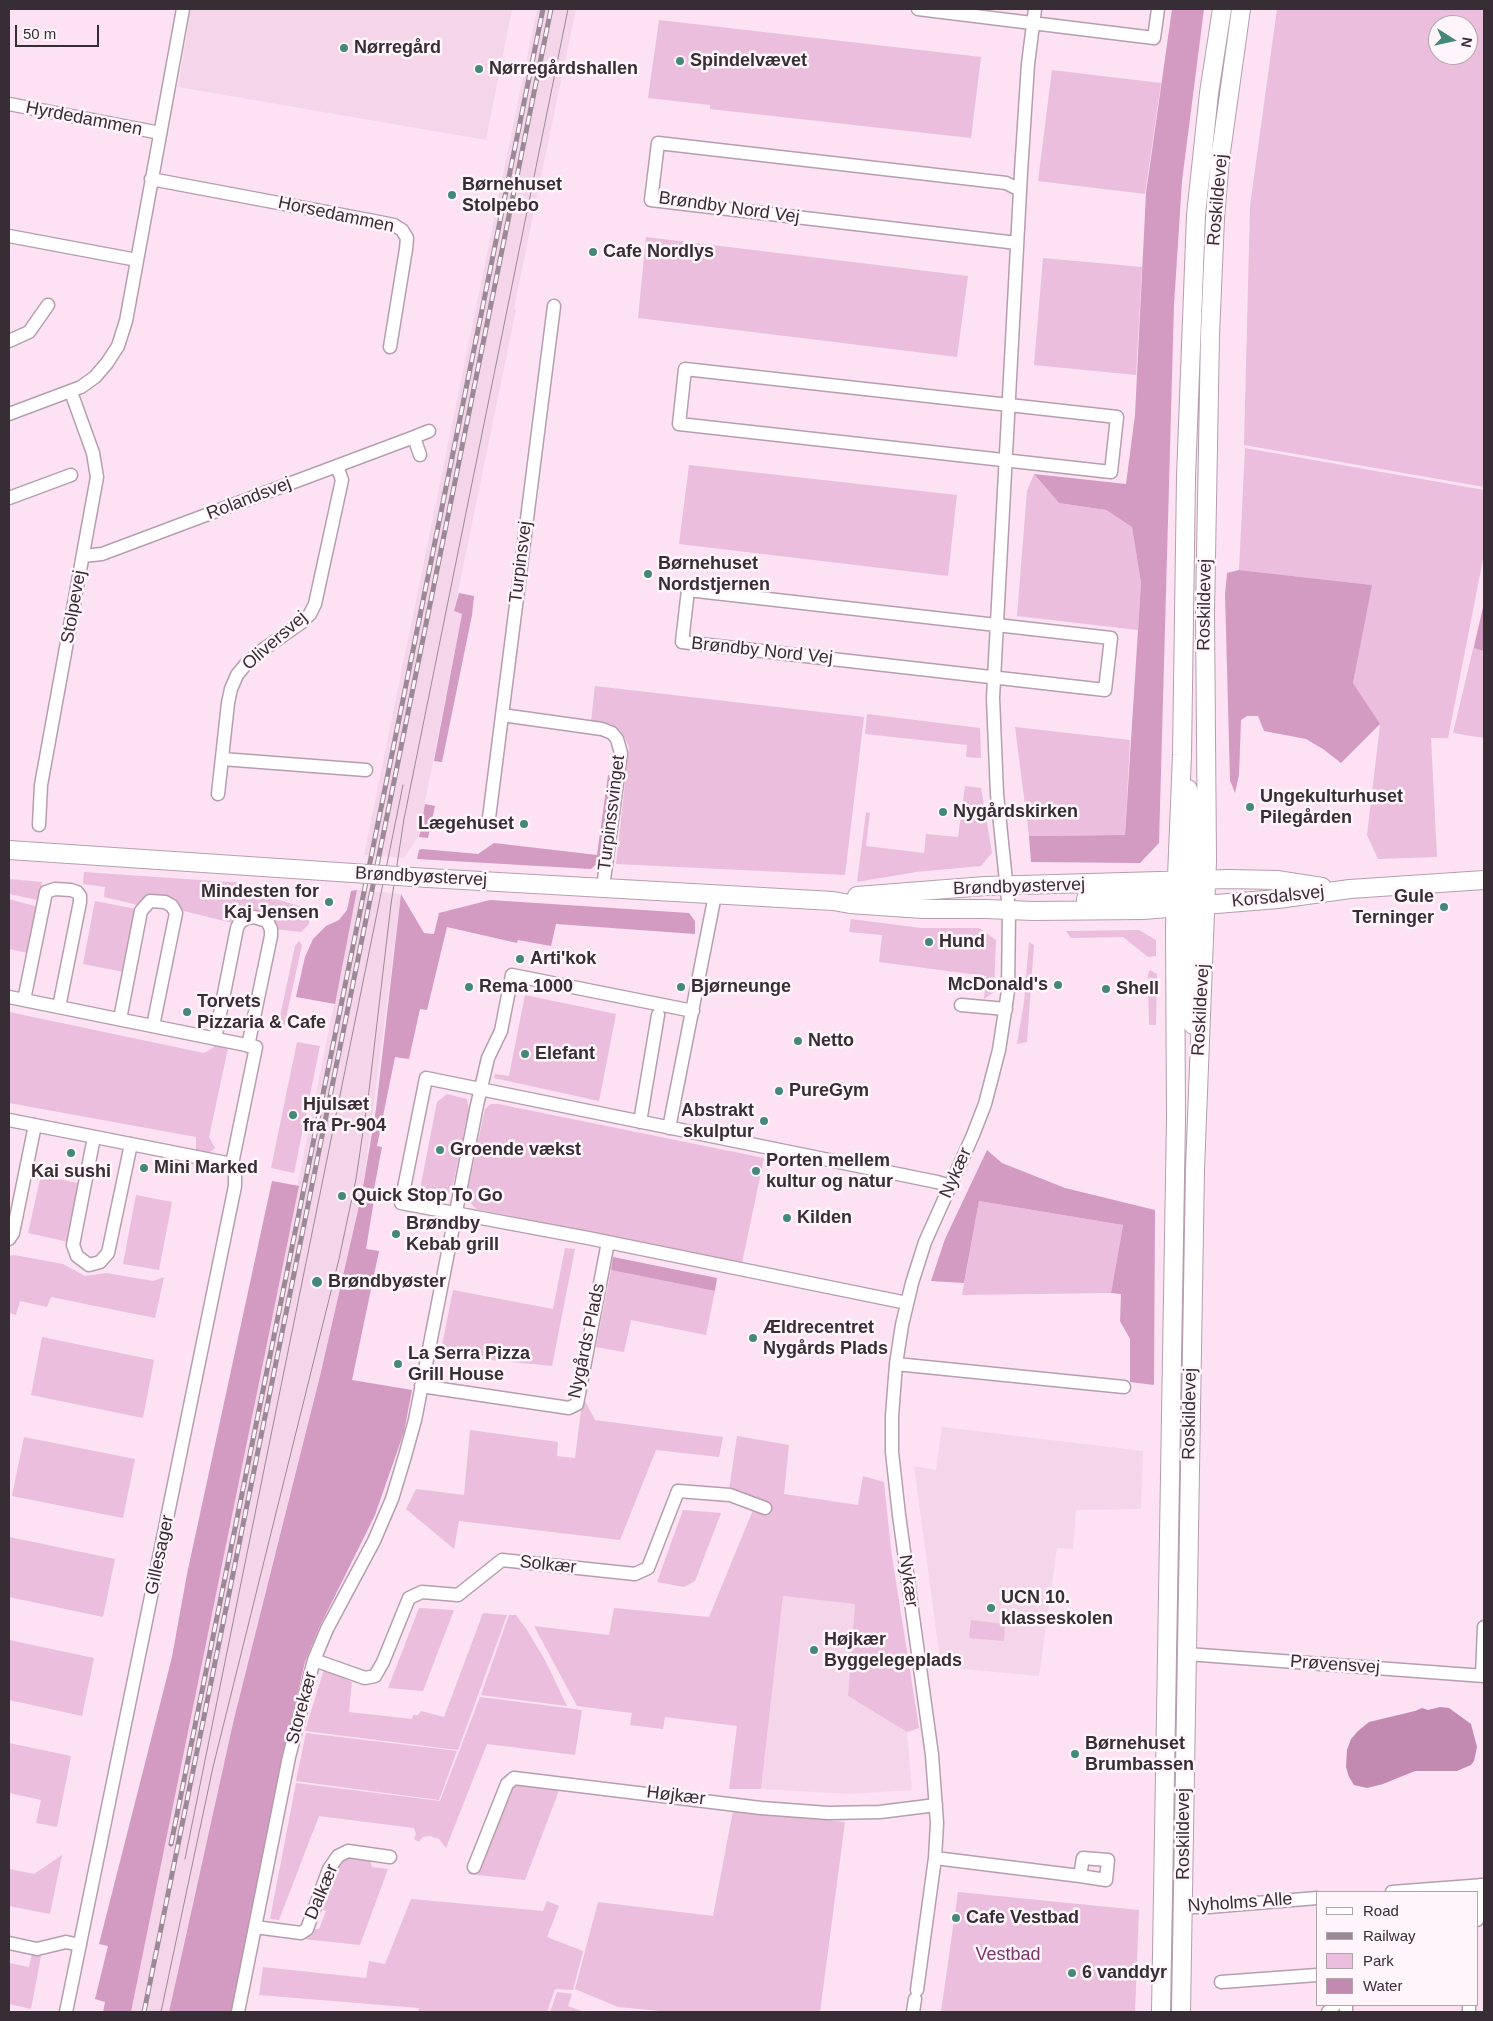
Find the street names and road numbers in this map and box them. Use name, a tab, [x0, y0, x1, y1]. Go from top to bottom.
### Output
street label: Hyrdedammen	[24, 97, 144, 141]
street label: Roskildevej	[1203, 153, 1233, 247]
street label: Brøndby Nord Vej	[657, 187, 801, 229]
street label: Horsedammen	[276, 192, 396, 238]
street label: Rolandsvej	[204, 473, 294, 525]
street label: Turpinsvej	[505, 520, 537, 604]
street label: Roskildevej	[1193, 559, 1217, 651]
street label: Stolpevej	[57, 569, 91, 645]
street label: Oliversvej	[238, 607, 312, 675]
street label: Brøndby Nord Vej	[690, 633, 834, 669]
street label: Turpinssvinget	[594, 754, 630, 872]
street label: Brøndbyøstervej	[355, 863, 487, 891]
street label: Brøndbyøstervej	[953, 874, 1085, 900]
street label: Korsdalsvej	[1231, 881, 1325, 913]
street label: Roskildevej	[1188, 963, 1214, 1057]
street label: Nykær	[935, 1144, 977, 1202]
street label: Nygårds Plads	[564, 1282, 610, 1400]
street label: Roskildevej	[1178, 1368, 1202, 1460]
street label: Gillesager	[141, 1513, 179, 1597]
street label: Solkær	[519, 1551, 577, 1579]
street label: Nykær	[894, 1553, 922, 1609]
street label: Prøvensvej	[1289, 1651, 1381, 1679]
street label: Storekær	[282, 1669, 322, 1747]
street label: Højkær	[645, 1782, 707, 1810]
street label: Roskildevej	[1173, 1788, 1195, 1880]
street label: Dalkær	[301, 1861, 343, 1923]
street label: Nyholms Alle	[1187, 1889, 1293, 1917]

